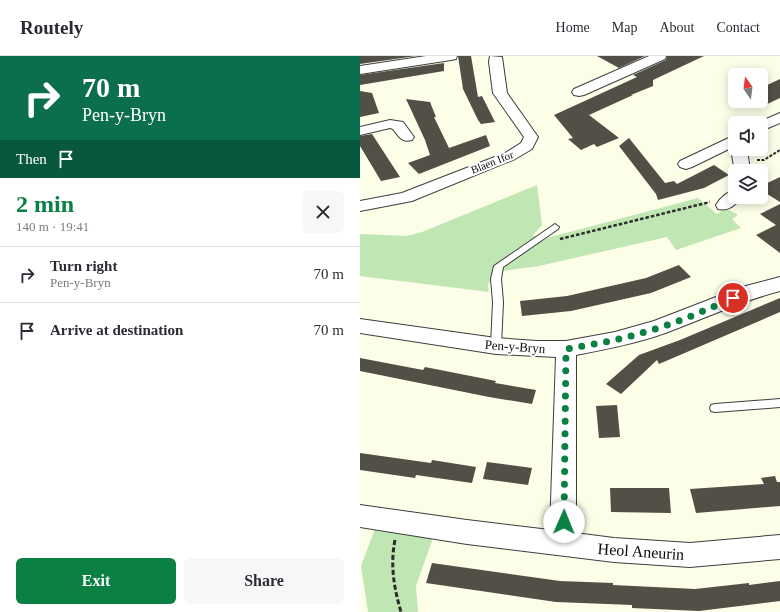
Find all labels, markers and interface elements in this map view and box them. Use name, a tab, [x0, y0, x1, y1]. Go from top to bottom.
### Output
text: Routely	[20, 17, 83, 38]
text: Home	[556, 20, 590, 35]
text: Map	[612, 20, 637, 35]
text: About	[659, 20, 694, 35]
text: Contact	[716, 20, 760, 35]
north arrow	[728, 68, 768, 108]
map controls	[728, 68, 768, 204]
icon: right	[16, 72, 68, 124]
text: 70 m	[82, 72, 140, 103]
text: Pen-y-Bryn	[82, 105, 166, 125]
button: sound	[728, 116, 768, 156]
icon: arrive	[55, 148, 77, 170]
street label: Blaen Ifor	[469, 148, 515, 176]
text: Then	[16, 151, 47, 167]
button: layers	[728, 164, 768, 204]
text: 2 min	[16, 191, 74, 217]
button: close	[302, 191, 344, 233]
text: 140 m · 19:41	[16, 219, 89, 234]
text: Turn right	[50, 258, 117, 274]
icon: right	[16, 264, 38, 286]
text: 70 m	[314, 266, 344, 282]
text: Pen-y-Bryn	[50, 275, 111, 290]
pin	[716, 281, 750, 315]
icon: arrive	[722, 287, 744, 309]
icon: arrive	[16, 320, 38, 342]
text: Arrive at destination	[50, 322, 183, 338]
text: 70 m	[314, 322, 344, 338]
street label: Pen-y-Bryn	[484, 337, 546, 356]
position arrow	[543, 501, 585, 543]
street label: Heol Aneurin	[597, 540, 685, 563]
button: Exit	[16, 558, 176, 604]
button: Share	[184, 558, 344, 604]

